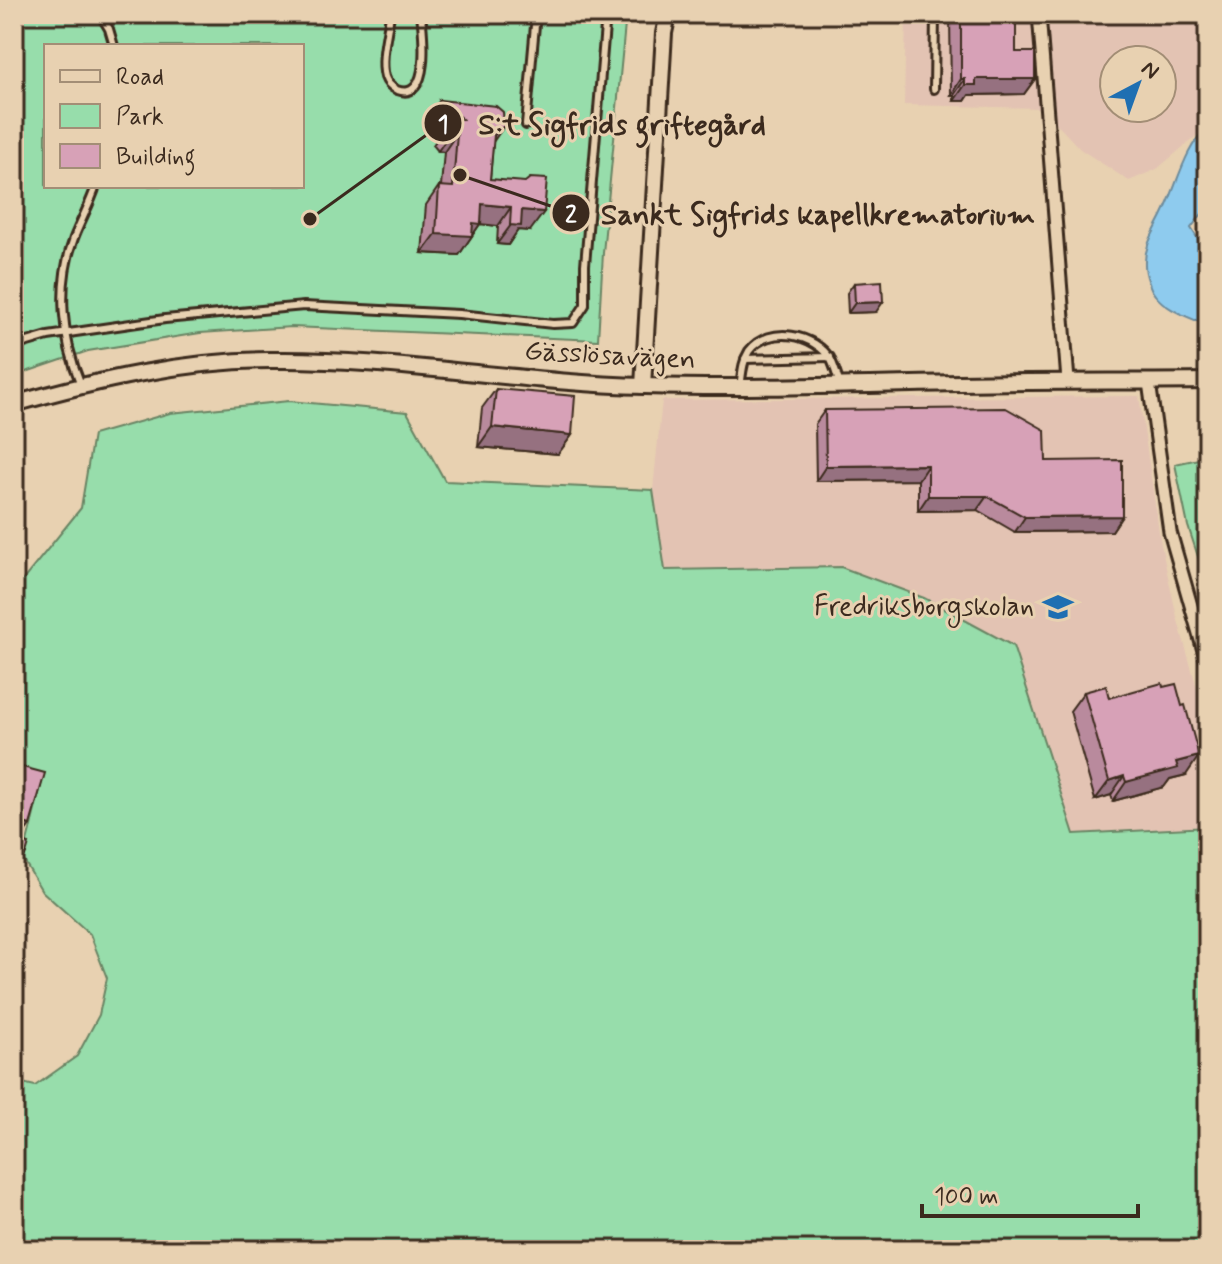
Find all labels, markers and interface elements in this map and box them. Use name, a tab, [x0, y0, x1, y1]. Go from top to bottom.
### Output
legend	[44, 44, 304, 188]
north arrow	[1098, 44, 1178, 124]
text: N	[1135, 55, 1165, 86]
text: Road	[116, 62, 164, 93]
callout: S:t Sigfrids griftegård	[423, 96, 780, 150]
text: Park	[116, 102, 164, 133]
text: S:t Sigfrids griftegård	[478, 106, 766, 149]
text: 1	[438, 110, 448, 141]
text: Building	[116, 142, 196, 176]
callout: Sankt Sigfrids kapellkrematorium	[551, 186, 1044, 240]
text: Sankt Sigfrids kapellkrematorium	[601, 196, 1035, 238]
text: 2	[565, 200, 577, 231]
street label: Gässlösavägen	[523, 333, 697, 379]
place label: Fredriksborgskolan	[814, 589, 1034, 628]
school or university icon: Fredriksborgskolan	[1041, 590, 1075, 624]
scale bar	[922, 1168, 1138, 1218]
text: 100 m	[934, 1182, 998, 1213]

